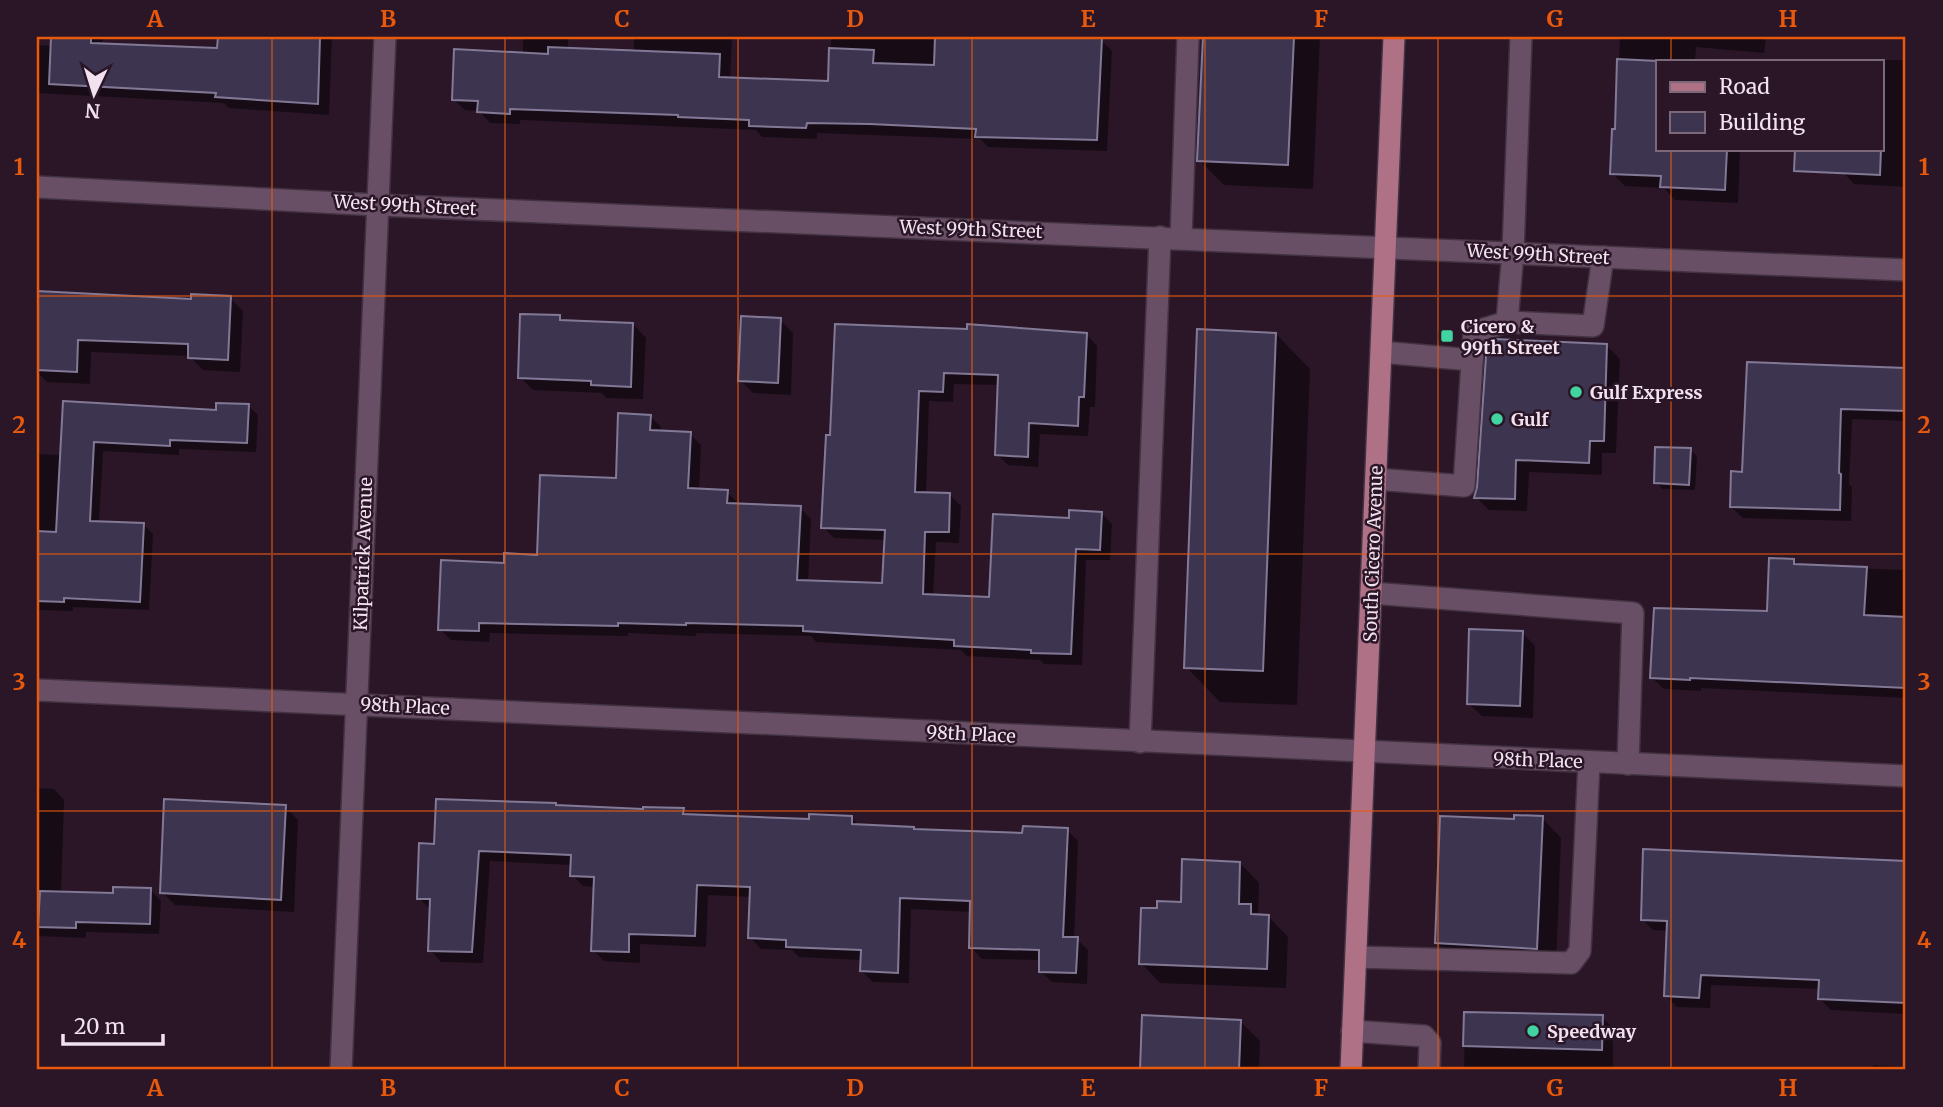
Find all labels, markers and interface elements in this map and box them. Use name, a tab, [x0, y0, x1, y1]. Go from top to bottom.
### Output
text: A	[146, 4, 164, 33]
text: B	[380, 4, 396, 33]
text: C	[614, 4, 630, 33]
text: D	[846, 4, 864, 33]
text: E	[1080, 4, 1096, 33]
text: F	[1314, 4, 1328, 33]
text: G	[1547, 4, 1564, 33]
text: H	[1779, 4, 1798, 33]
north arrow	[60, 60, 130, 130]
legend	[1656, 60, 1884, 150]
text: Road	[1719, 73, 1770, 100]
text: N	[84, 98, 101, 123]
text: Building	[1719, 109, 1806, 136]
text: 1	[14, 152, 25, 181]
text: 1	[1919, 152, 1930, 181]
street label: West 99th Street	[332, 190, 477, 220]
street label: West 99th Street	[898, 215, 1043, 243]
street label: West 99th Street	[1465, 239, 1610, 269]
place label: Cicero & 99th Street	[1461, 315, 1560, 359]
marker: Cicero & 99th Street	[1439, 328, 1455, 344]
place label: Gulf Express	[1590, 381, 1703, 404]
marker: Gulf Express	[1568, 384, 1584, 400]
place label: Gulf	[1511, 408, 1549, 431]
text: 2	[12, 410, 26, 439]
text: 2	[1917, 410, 1931, 439]
marker: Gulf	[1489, 411, 1505, 427]
street label: South Cicero Avenue	[1358, 465, 1388, 643]
street label: Kilpatrick Avenue	[349, 477, 377, 631]
text: 3	[12, 667, 26, 696]
text: 3	[1917, 667, 1931, 696]
street label: 98th Place	[360, 692, 450, 720]
street label: 98th Place	[926, 720, 1016, 748]
street label: 98th Place	[1493, 747, 1583, 773]
text: 4	[12, 925, 27, 954]
text: 4	[1917, 925, 1932, 954]
scale bar	[63, 1002, 163, 1046]
text: 20 m	[74, 1013, 126, 1040]
place label: Speedway	[1547, 1020, 1636, 1043]
marker: Speedway	[1525, 1023, 1541, 1039]
text: A	[146, 1073, 164, 1102]
text: B	[380, 1073, 396, 1102]
text: C	[614, 1073, 630, 1102]
text: D	[846, 1073, 864, 1102]
text: E	[1080, 1073, 1096, 1102]
text: F	[1314, 1073, 1328, 1102]
text: G	[1547, 1073, 1564, 1102]
text: H	[1779, 1073, 1798, 1102]

